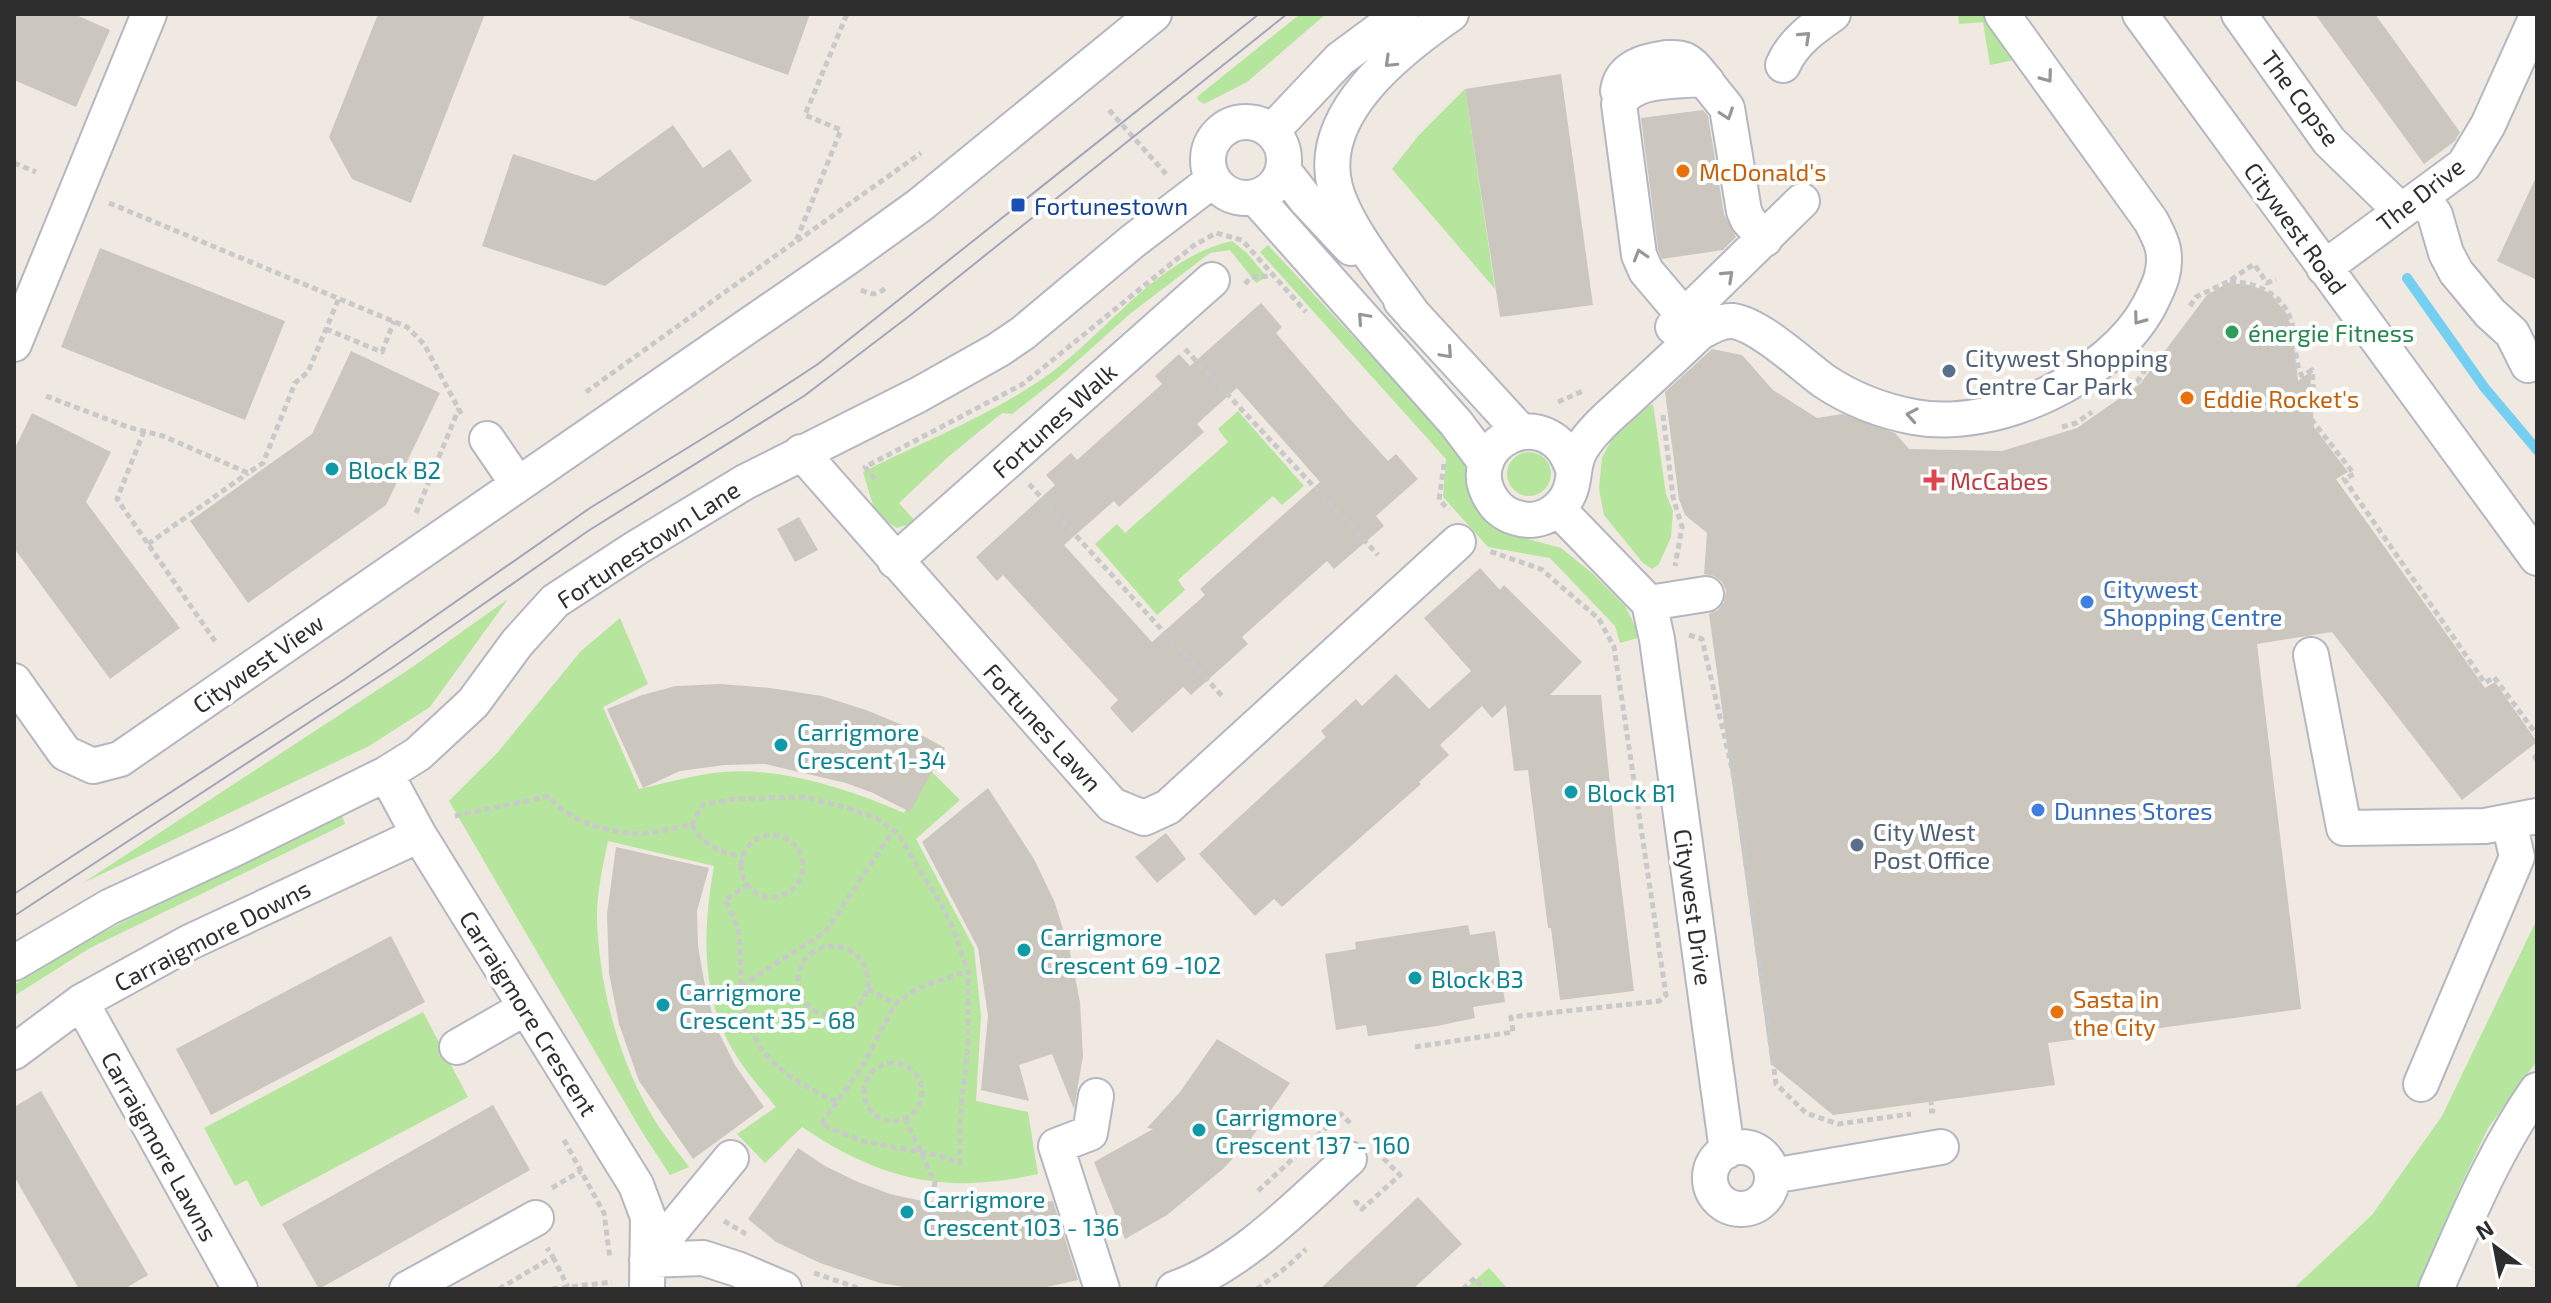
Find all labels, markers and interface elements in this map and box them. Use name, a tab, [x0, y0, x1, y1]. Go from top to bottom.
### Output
one-way arrow	[1796, 31, 1810, 46]
street label: The Copse	[2256, 44, 2346, 152]
one-way arrow	[1385, 53, 1399, 68]
one-way arrow	[2038, 68, 2052, 83]
one-way arrow	[1718, 106, 1734, 120]
street label: The Drive	[2370, 151, 2470, 237]
street label: Citywest Road	[2238, 156, 2354, 300]
place label: McDonald's	[1699, 157, 1827, 186]
marker: McDonald's	[1674, 162, 1692, 180]
place label: Fortunestown	[1034, 191, 1188, 220]
marker: Fortunestown	[1009, 196, 1027, 214]
one-way arrow	[1633, 248, 1649, 262]
one-way arrow	[1718, 271, 1733, 285]
one-way arrow	[2134, 311, 2149, 325]
one-way arrow	[1359, 312, 1373, 327]
place label: énergie Fitness	[2248, 318, 2414, 347]
marker: énergie Fitness	[2223, 323, 2241, 341]
one-way arrow	[1438, 343, 1452, 358]
place label: Citywest Shopping Centre Car Park	[1965, 343, 2168, 400]
street label: Fortunes Walk	[986, 356, 1122, 484]
marker: Citywest Shopping Centre Car Park	[1940, 362, 1958, 380]
place label: Eddie Rocket's	[2203, 384, 2359, 413]
marker: Eddie Rocket's	[2178, 389, 2196, 407]
one-way arrow	[1905, 407, 1918, 424]
place label: Block B2	[348, 455, 441, 484]
marker: Block B2	[323, 460, 341, 478]
place label: McCabes	[1950, 466, 2048, 495]
marker: McCabes	[1925, 471, 1943, 489]
street label: Fortunestown Lane	[551, 474, 745, 614]
place label: Citywest Shopping Centre	[2103, 574, 2282, 631]
marker: Citywest Shopping Centre	[2078, 593, 2096, 611]
street label: Citywest View	[187, 607, 329, 719]
street label: Fortunes Lawn	[978, 657, 1108, 797]
place label: Carrigmore Crescent 1-34	[797, 717, 946, 774]
marker: Carrigmore Crescent 1-34	[772, 736, 790, 754]
place label: Block B1	[1587, 778, 1676, 807]
marker: Block B1	[1562, 783, 1580, 801]
place label: Dunnes Stores	[2054, 796, 2212, 825]
marker: Dunnes Stores	[2029, 801, 2047, 819]
place label: City West Post Office	[1873, 817, 1990, 874]
street label: Citywest Drive	[1669, 827, 1719, 987]
marker: City West Post Office	[1848, 836, 1866, 854]
street label: Carraigmore Downs	[109, 873, 315, 997]
street label: Carraigmore Crescent	[454, 905, 604, 1121]
place label: Carrigmore Crescent 69 -102	[1040, 922, 1221, 979]
marker: Carrigmore Crescent 69 -102	[1015, 941, 1033, 959]
place label: Block B3	[1431, 964, 1524, 993]
marker: Block B3	[1406, 969, 1424, 987]
place label: Carrigmore Crescent 35 - 68	[679, 977, 856, 1034]
place label: Sasta in the City	[2073, 984, 2159, 1041]
marker: Carrigmore Crescent 35 - 68	[654, 996, 672, 1014]
marker: Sasta in the City	[2048, 1003, 2066, 1021]
street label: Carraigmore Lawns	[96, 1046, 224, 1246]
place label: Carrigmore Crescent 137 - 160	[1215, 1102, 1410, 1159]
marker: Carrigmore Crescent 137 - 160	[1190, 1121, 1208, 1139]
place label: Carrigmore Crescent 103 - 136	[923, 1184, 1119, 1241]
marker: Carrigmore Crescent 103 - 136	[898, 1203, 916, 1221]
north arrow	[2455, 1207, 2535, 1287]
text: N	[2470, 1214, 2497, 1244]

